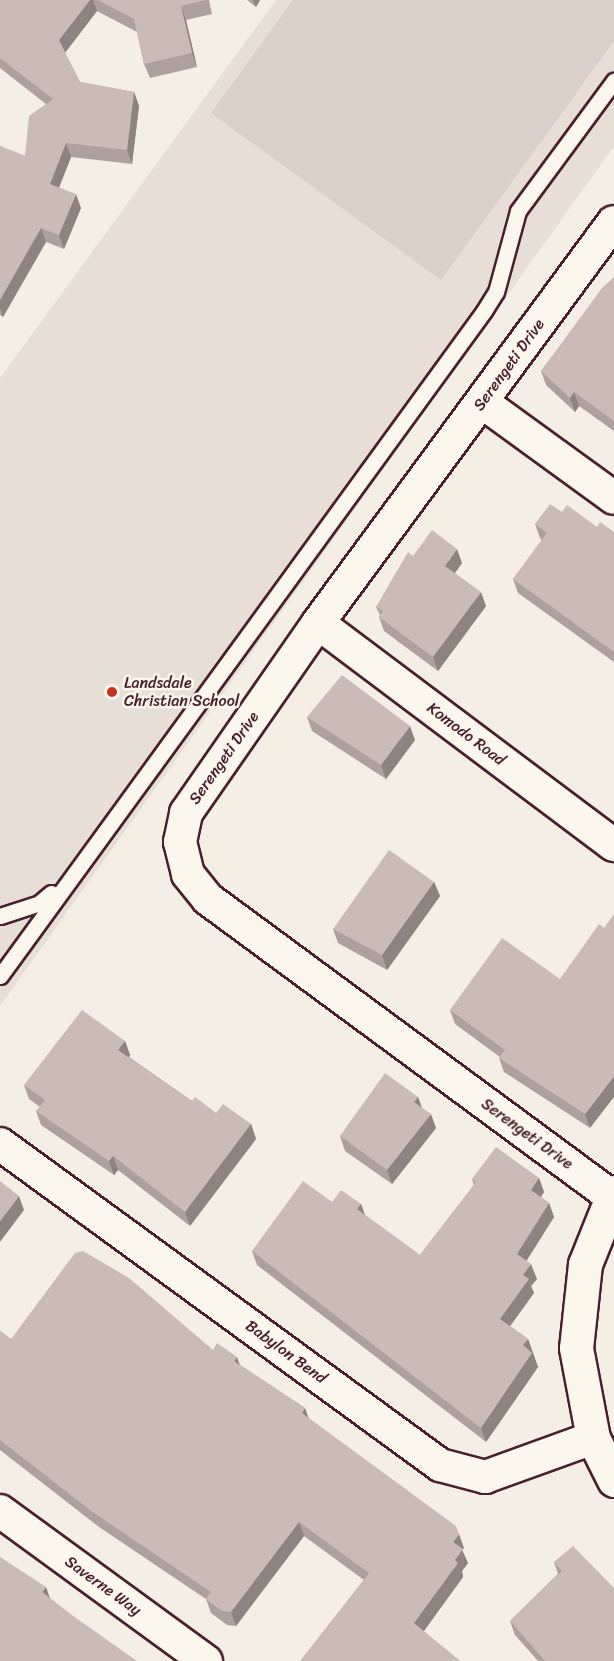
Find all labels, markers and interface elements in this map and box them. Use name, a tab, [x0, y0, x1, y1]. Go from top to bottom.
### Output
street label: Serengeti Drive	[469, 315, 549, 415]
place label: Landsdale Christian School	[124, 673, 239, 711]
marker: Landsdale Christian School	[105, 685, 119, 699]
street label: Komodo Road	[423, 698, 509, 770]
street label: Serengeti Drive	[185, 708, 263, 808]
street label: Serengeti Drive	[477, 1094, 577, 1174]
street label: Babylon Bend	[241, 1316, 331, 1388]
street label: Saverne Way	[61, 1552, 145, 1620]

